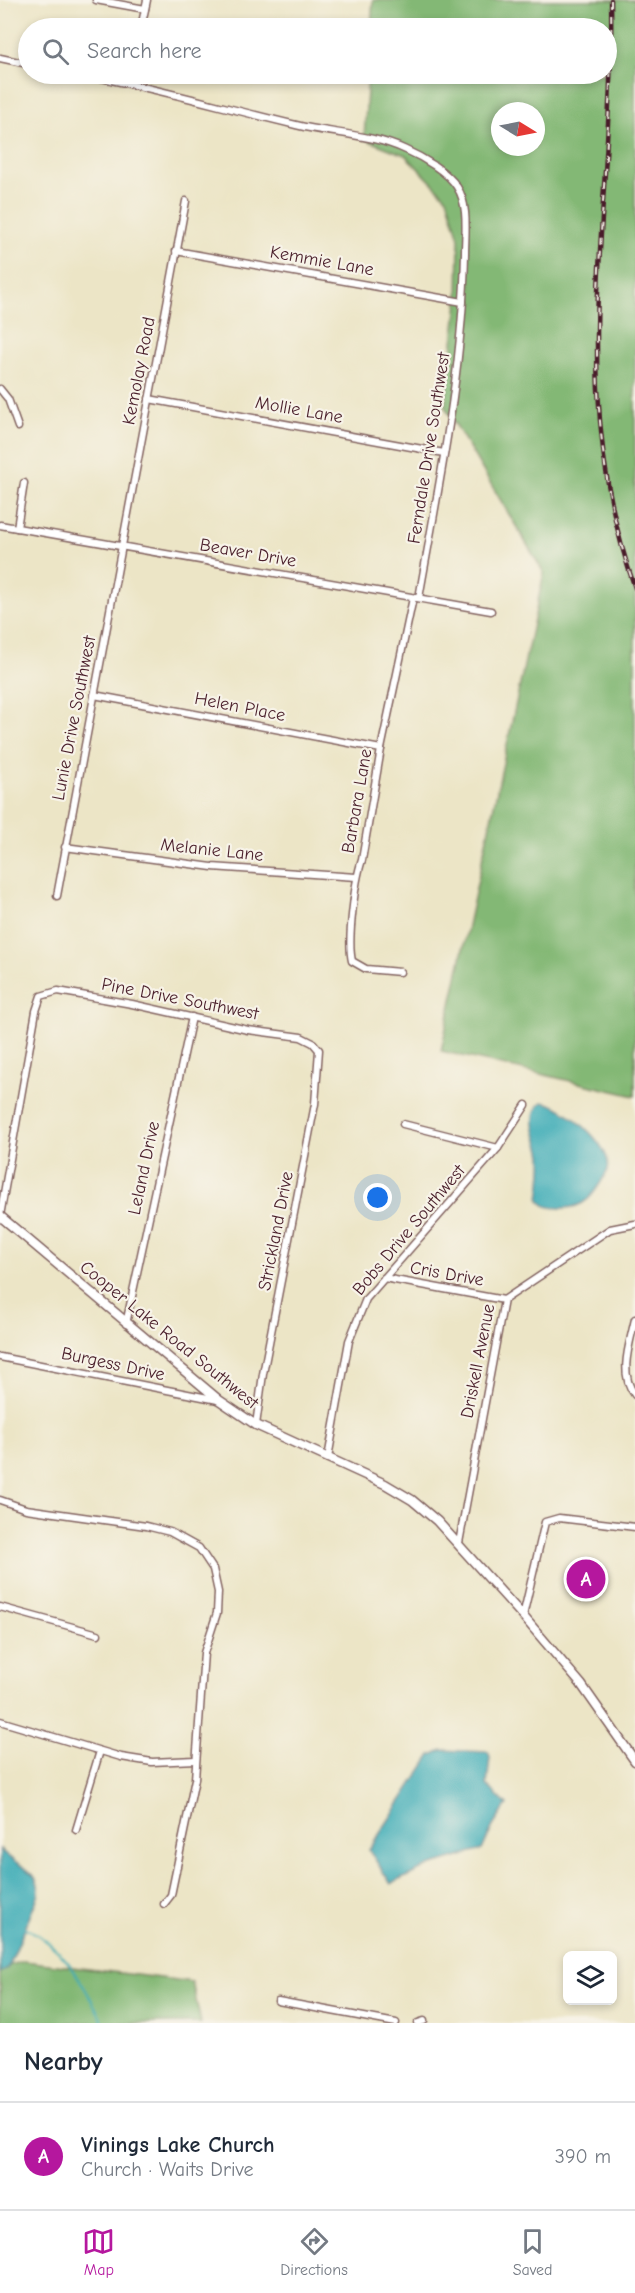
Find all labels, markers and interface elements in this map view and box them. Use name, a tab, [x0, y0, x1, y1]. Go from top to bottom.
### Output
search box	[18, 18, 617, 84]
icon: search	[39, 35, 72, 68]
text: Search here	[87, 38, 202, 64]
north arrow	[491, 102, 545, 156]
street label: Kemmie Lane	[268, 242, 376, 280]
street label: Kemolay Road	[118, 315, 160, 427]
street label: Ferndale Drive Southwest	[403, 350, 455, 545]
street label: Mollie Lane	[254, 392, 344, 428]
street label: Beaver Drive	[198, 534, 298, 572]
street label: Lunie Drive Southwest	[48, 633, 100, 802]
street label: Helen Place	[193, 688, 287, 726]
street label: Barbara Lane	[337, 747, 377, 855]
street label: Melanie Lane	[160, 834, 264, 866]
street label: Pine Drive Southwest	[100, 973, 261, 1025]
street label: Leland Drive	[124, 1119, 164, 1217]
street label: Bobs Drive Southwest	[348, 1160, 470, 1300]
street label: Strickland Drive	[254, 1170, 298, 1292]
your location	[363, 1183, 392, 1212]
street label: Cooper Lake Road Southwest	[76, 1256, 263, 1414]
street label: Cris Drive	[408, 1257, 486, 1291]
street label: Driskell Avenue	[457, 1302, 499, 1420]
street label: Burgess Drive	[59, 1343, 167, 1385]
pin: A	[566, 1556, 606, 1602]
map controls	[563, 1951, 617, 2005]
button: layers	[563, 1951, 617, 2005]
text: Nearby	[24, 2047, 103, 2077]
text: Vinings Lake Church	[81, 2132, 275, 2158]
text: A	[38, 2145, 49, 2168]
text: 390 m	[555, 2145, 611, 2168]
text: Church · Waits Drive	[81, 2158, 253, 2181]
tab: Map	[82, 2225, 115, 2279]
tab: Directions	[280, 2225, 348, 2279]
tab: Saved	[513, 2225, 553, 2279]

